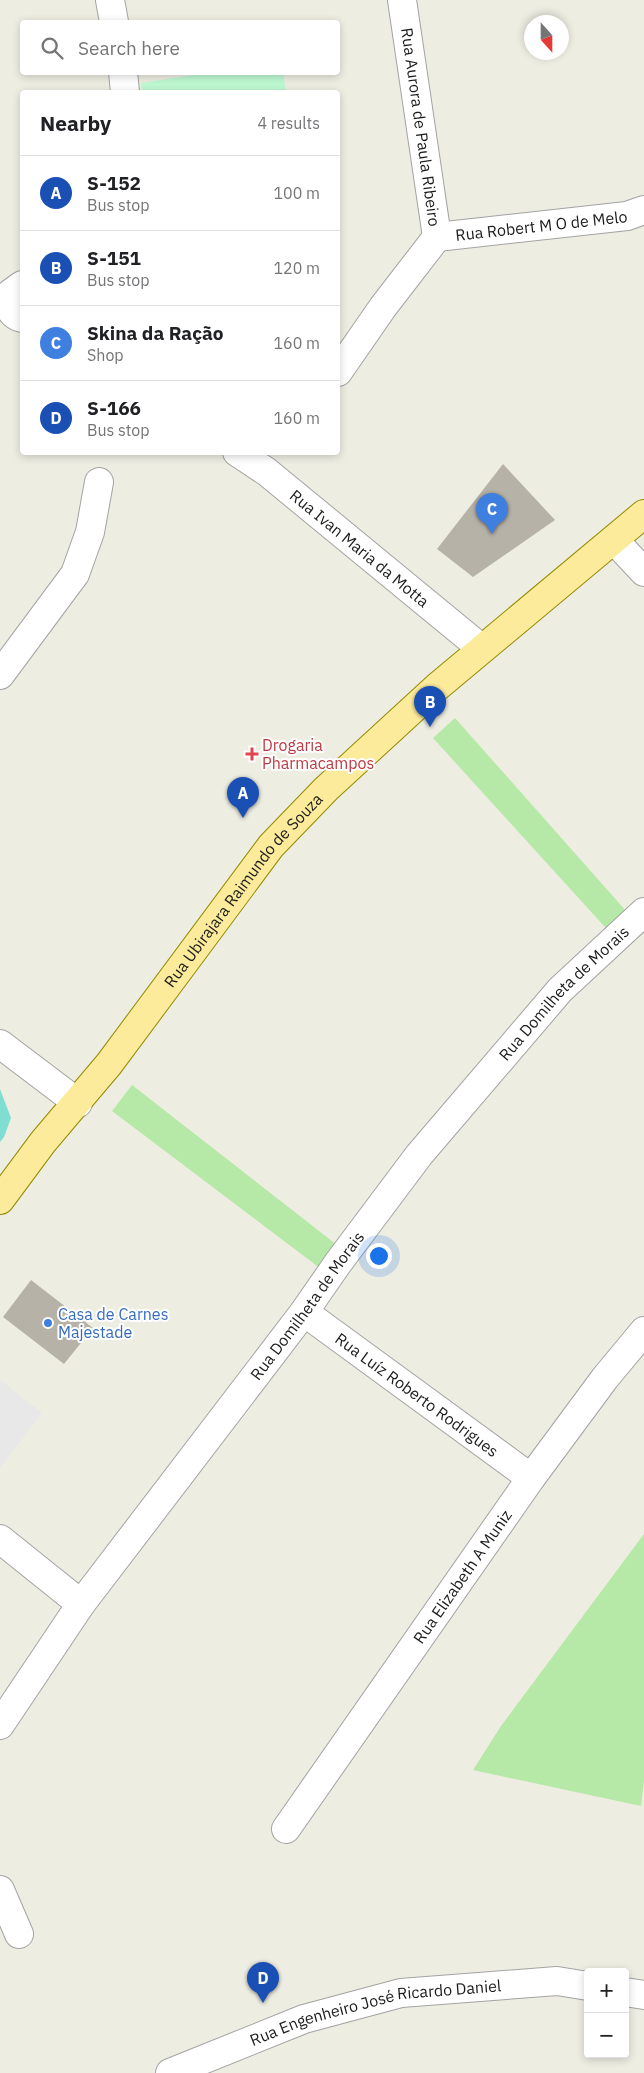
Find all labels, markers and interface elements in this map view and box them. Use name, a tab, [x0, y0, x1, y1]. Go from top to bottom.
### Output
north arrow	[524, 15, 569, 60]
search box	[20, 20, 340, 75]
street label: Rua Aurora de Paula Ribeiro	[397, 26, 445, 228]
icon: search	[38, 34, 66, 62]
text: Search here	[78, 36, 180, 60]
text: Nearby	[40, 109, 111, 137]
text: 4 results	[257, 113, 320, 133]
text: S-152	[87, 171, 141, 195]
text: A	[51, 183, 61, 203]
text: 100 m	[273, 183, 320, 203]
text: Bus stop	[87, 195, 150, 215]
street label: Rua Robert M O de Melo	[454, 206, 628, 245]
text: S-151	[87, 246, 141, 270]
text: B	[51, 258, 61, 278]
text: 120 m	[273, 258, 320, 278]
text: Bus stop	[87, 270, 150, 290]
text: Skina da Ração	[87, 321, 224, 345]
text: C	[51, 333, 61, 353]
text: 160 m	[273, 333, 320, 353]
text: Shop	[87, 345, 124, 365]
text: S-166	[87, 396, 141, 420]
text: D	[50, 408, 62, 428]
text: 160 m	[273, 408, 320, 428]
text: Bus stop	[87, 420, 150, 440]
street label: Rua Ivan Maria da Motta	[286, 485, 434, 612]
pin: C	[476, 493, 508, 534]
pin: B	[414, 686, 446, 727]
place label: Drogaria Pharmacampos	[262, 735, 374, 773]
marker: Drogaria Pharmacampos	[246, 748, 258, 760]
pin: A	[227, 777, 259, 818]
street label: Rua Ubirajara Raimundo de Souza	[160, 789, 327, 991]
street label: Rua Domilheta de Morais	[494, 921, 633, 1065]
street label: Rua Domilheta de Morais	[246, 1227, 368, 1384]
your location	[366, 1243, 392, 1269]
place label: Casa de Carnes Majestade	[58, 1304, 168, 1342]
marker: Casa de Carnes Majestade	[42, 1317, 54, 1329]
street label: Rua Luíz Roberto Rodrigues	[331, 1328, 503, 1461]
street label: Rua Elizabeth A Muniz	[409, 1506, 516, 1647]
pin: D	[247, 1962, 279, 2003]
map controls	[584, 1968, 629, 2058]
button: +	[584, 1968, 629, 2013]
street label: Rua Engenheiro José Ricardo Daniel	[248, 1978, 504, 2050]
button: −	[584, 2013, 629, 2058]

